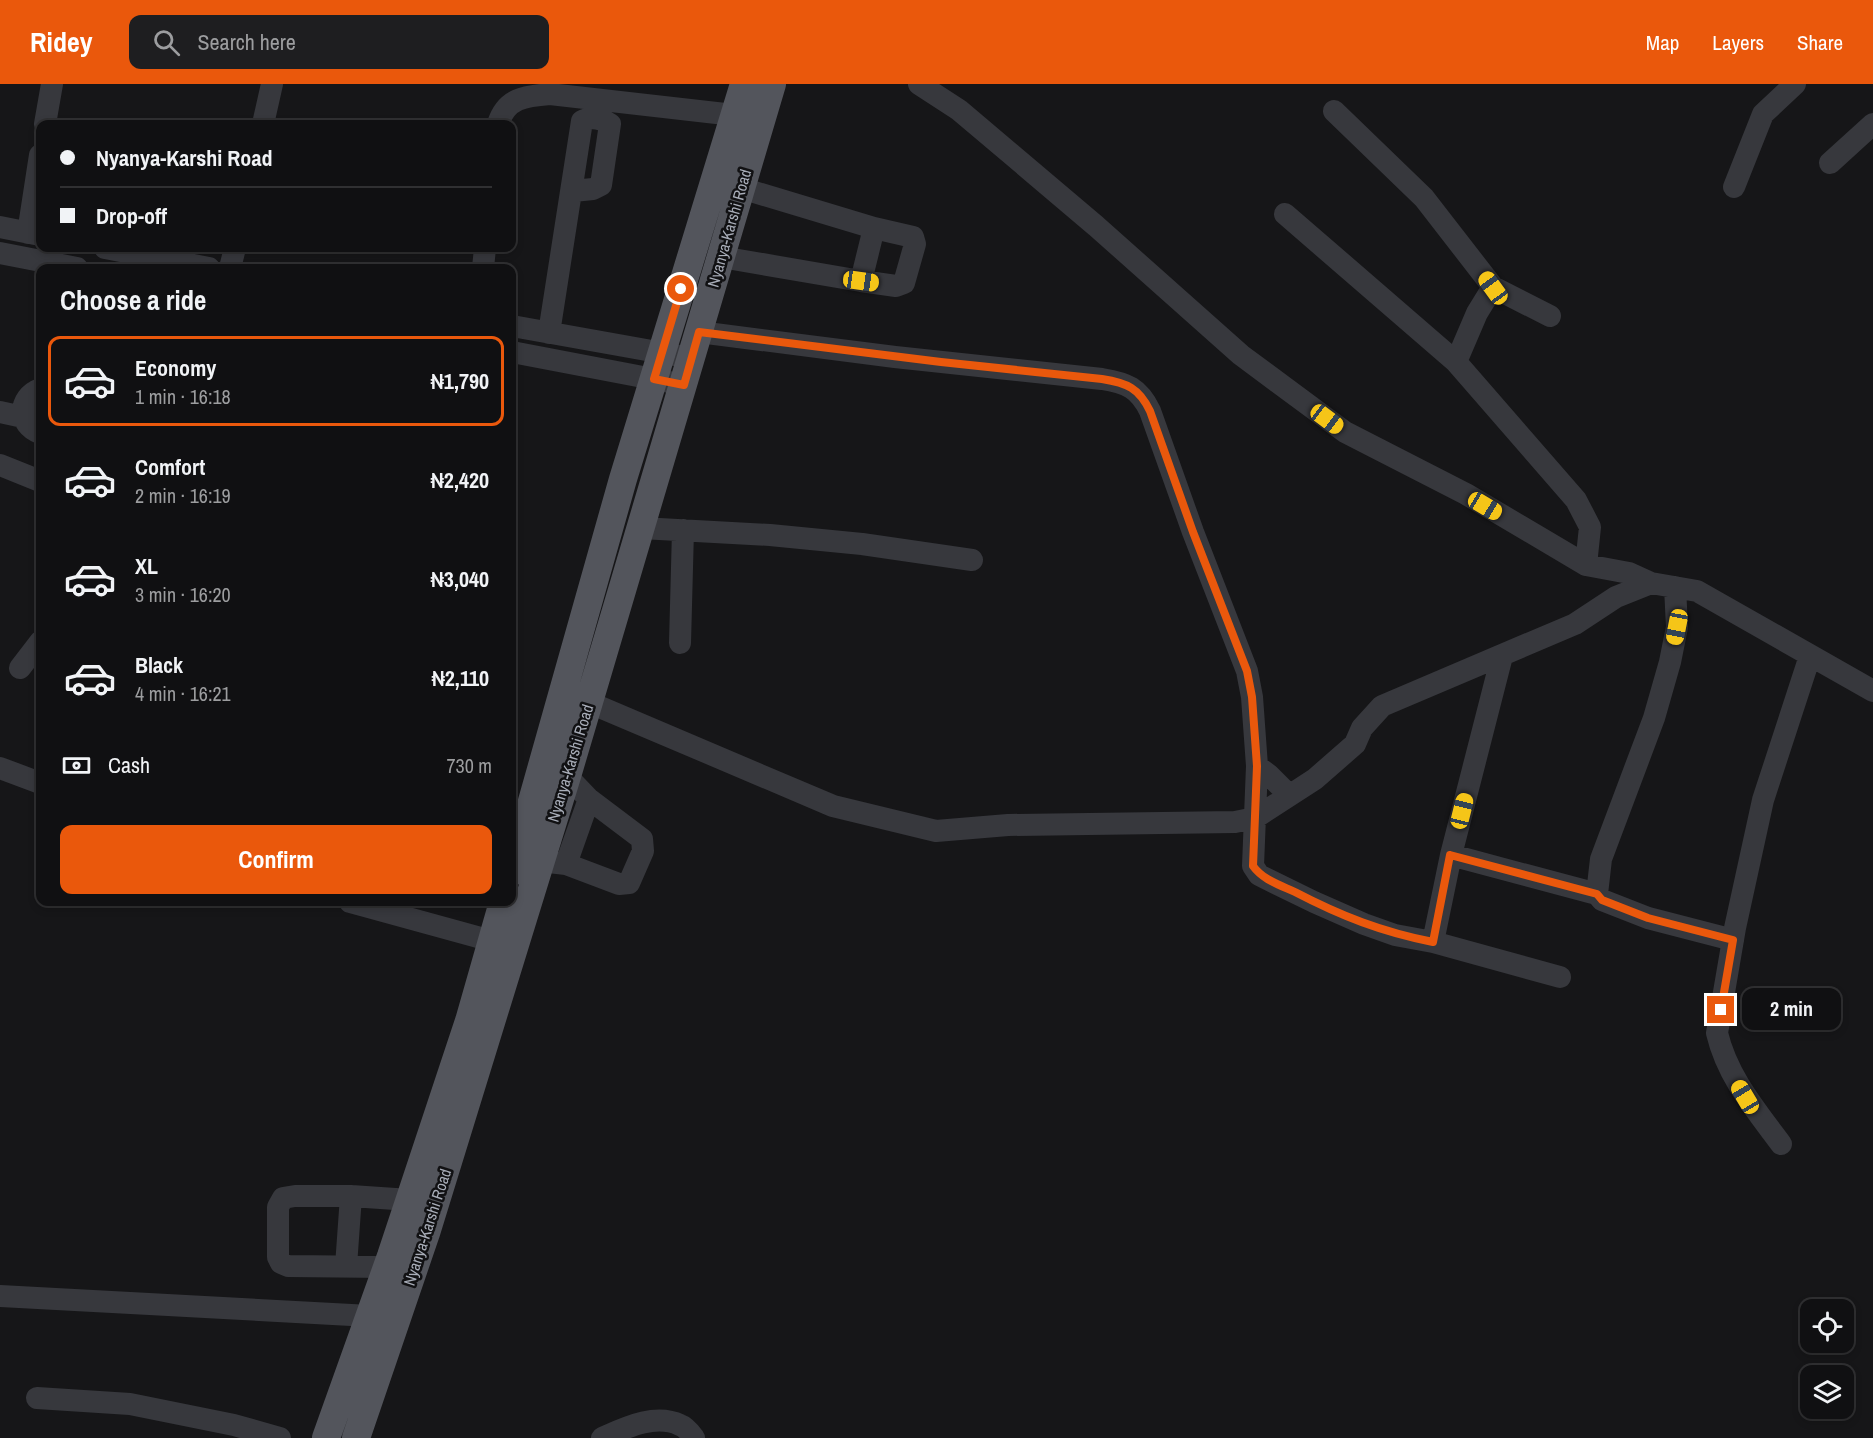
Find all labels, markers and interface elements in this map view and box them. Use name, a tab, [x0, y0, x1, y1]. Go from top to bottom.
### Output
search box	[129, 15, 549, 69]
text: Ridey	[30, 23, 93, 61]
icon: search	[150, 26, 183, 59]
text: Search here	[198, 27, 296, 57]
text: Map	[1646, 28, 1679, 57]
text: Layers	[1712, 28, 1764, 57]
text: Share	[1797, 28, 1843, 57]
text: Nyanya-Karshi Road	[96, 143, 272, 173]
street label: Nyanya-Karshi Road	[702, 166, 756, 290]
text: Drop-off	[96, 201, 167, 231]
car	[1475, 268, 1511, 308]
car	[842, 270, 880, 292]
route start	[667, 275, 694, 302]
text: Choose a ride	[60, 282, 206, 318]
text: Economy	[135, 353, 216, 383]
icon: car	[63, 354, 117, 408]
text: ₦1,790	[431, 366, 489, 396]
text: 1 min · 16:18	[135, 383, 231, 410]
car	[1307, 401, 1347, 437]
text: Comfort	[135, 452, 205, 482]
icon: car	[63, 453, 117, 507]
text: ₦2,420	[431, 465, 489, 495]
text: 2 min · 16:19	[135, 482, 231, 509]
car	[1465, 489, 1505, 523]
text: XL	[135, 551, 158, 581]
icon: car	[63, 552, 117, 606]
text: ₦3,040	[431, 564, 489, 594]
text: 3 min · 16:20	[135, 581, 231, 608]
car	[1665, 608, 1689, 646]
text: Black	[135, 650, 183, 680]
icon: car	[63, 651, 117, 705]
text: ₦2,110	[432, 663, 489, 693]
text: 4 min · 16:21	[135, 680, 231, 707]
street label: Nyanya-Karshi Road	[542, 702, 598, 824]
icon: cash	[60, 749, 93, 782]
text: Cash	[108, 750, 150, 780]
text: 730 m	[446, 752, 492, 779]
car	[1449, 791, 1475, 831]
button: Confirm	[60, 825, 492, 894]
callout: 2 min	[1742, 989, 1841, 1031]
text: 2 min	[1770, 995, 1813, 1022]
route end	[1707, 996, 1734, 1023]
car	[1728, 1077, 1762, 1117]
street label: Nyanya-Karshi Road	[398, 1166, 456, 1288]
map controls	[1800, 1299, 1854, 1419]
button: locate	[1800, 1299, 1854, 1353]
button: layers	[1800, 1365, 1854, 1419]

